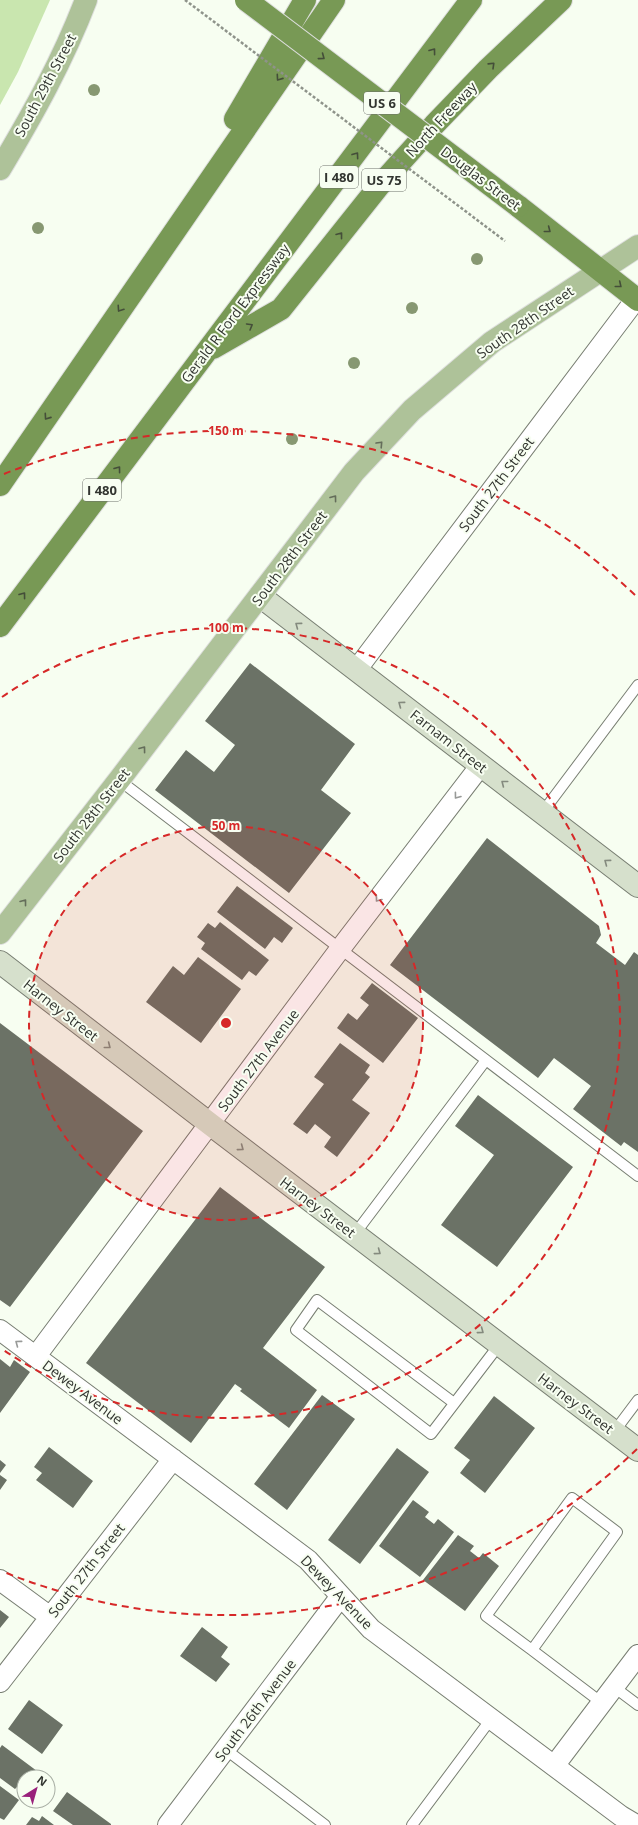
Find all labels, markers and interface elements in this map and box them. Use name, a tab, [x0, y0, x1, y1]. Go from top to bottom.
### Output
street label: South 29th Street	[10, 30, 80, 140]
one-way arrow	[428, 48, 435, 55]
one-way arrow	[317, 53, 324, 60]
one-way arrow	[487, 62, 495, 70]
one-way arrow	[276, 74, 284, 81]
street label: North Freeway	[401, 77, 481, 161]
road number: US 6	[364, 92, 400, 114]
street label: Douglas Street	[437, 142, 525, 214]
one-way arrow	[351, 153, 358, 160]
road number: I 480	[320, 166, 358, 188]
road number: US 75	[362, 169, 406, 191]
one-way arrow	[544, 225, 551, 232]
one-way arrow	[335, 232, 342, 239]
street label: Gerald R Ford Expressway	[176, 239, 294, 386]
one-way arrow	[614, 280, 621, 287]
street label: South 28th Street	[473, 281, 577, 363]
one-way arrow	[118, 305, 125, 312]
one-way arrow	[246, 324, 253, 331]
one-way arrow	[44, 413, 52, 420]
text: 150 m	[208, 422, 244, 439]
street label: South 27th Street	[454, 433, 538, 535]
one-way arrow	[376, 441, 383, 448]
one-way arrow	[113, 466, 120, 473]
road number: I 480	[83, 479, 121, 501]
one-way arrow	[329, 495, 337, 502]
street label: South 28th Street	[247, 507, 331, 609]
one-way arrow	[19, 593, 26, 600]
text: 100 m	[208, 619, 244, 636]
one-way arrow	[295, 623, 302, 630]
one-way arrow	[398, 701, 405, 708]
street label: Farnam Street	[407, 705, 491, 777]
one-way arrow	[138, 746, 146, 753]
street label: South 28th Street	[48, 764, 134, 866]
one-way arrow	[501, 781, 508, 788]
one-way arrow	[455, 792, 462, 799]
text: 50 m	[212, 817, 240, 834]
one-way arrow	[604, 860, 611, 867]
one-way arrow	[376, 895, 383, 902]
one-way arrow	[19, 899, 26, 906]
street label: Harney Street	[20, 975, 102, 1045]
street label: South 27th Avenue	[213, 1005, 303, 1115]
centre of rings	[219, 1016, 233, 1030]
one-way arrow	[104, 1041, 111, 1048]
one-way arrow	[236, 1143, 243, 1150]
street label: Harney Street	[276, 1172, 360, 1242]
one-way arrow	[373, 1247, 380, 1254]
one-way arrow	[477, 1326, 484, 1334]
one-way arrow	[15, 1340, 22, 1348]
street label: Dewey Avenue	[39, 1355, 127, 1429]
street label: Harney Street	[534, 1368, 618, 1438]
street label: South 27th Street	[43, 1519, 129, 1621]
street label: Dewey Avenue	[297, 1551, 377, 1633]
street label: South 26th Avenue	[210, 1655, 300, 1765]
north arrow	[16, 1769, 56, 1809]
text: N	[34, 1772, 50, 1789]

